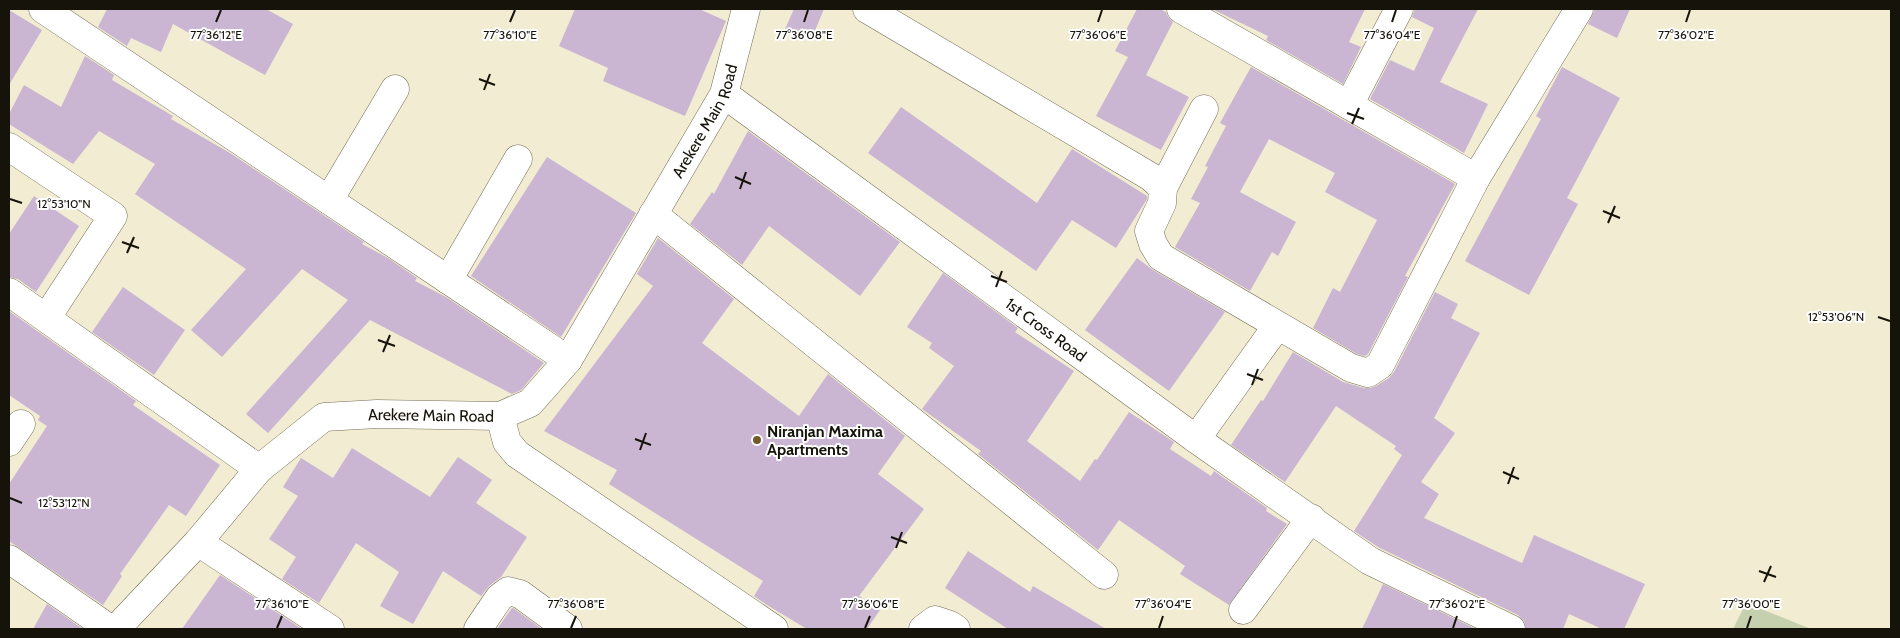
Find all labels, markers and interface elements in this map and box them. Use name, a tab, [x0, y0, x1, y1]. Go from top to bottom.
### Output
text: 77°36'12"E	[190, 27, 242, 42]
text: 77°36'10"E	[483, 27, 537, 42]
text: 77°36'08"E	[775, 27, 833, 42]
text: 77°36'06"E	[1070, 27, 1127, 42]
text: 77°36'04"E	[1364, 27, 1421, 42]
text: 77°36'02"E	[1658, 27, 1714, 42]
street label: Arekere Main Road	[668, 62, 741, 181]
text: 12°53'10"N	[37, 196, 91, 211]
street label: 1st Cross Road	[1002, 293, 1090, 365]
text: 12°53'06"N	[1808, 309, 1864, 324]
street label: Arekere Main Road	[367, 404, 494, 425]
place label: Niranjan Maxima Apartments	[767, 422, 883, 459]
marker: Niranjan Maxima Apartments	[751, 434, 763, 446]
text: 12°53'12"N	[38, 495, 90, 510]
text: 77°36'10"E	[255, 596, 309, 611]
text: 77°36'08"E	[547, 596, 605, 611]
text: 77°36'06"E	[842, 596, 899, 611]
text: 77°36'04"E	[1135, 596, 1192, 611]
text: 77°36'02"E	[1429, 596, 1485, 611]
text: 77°36'00"E	[1722, 596, 1780, 611]

